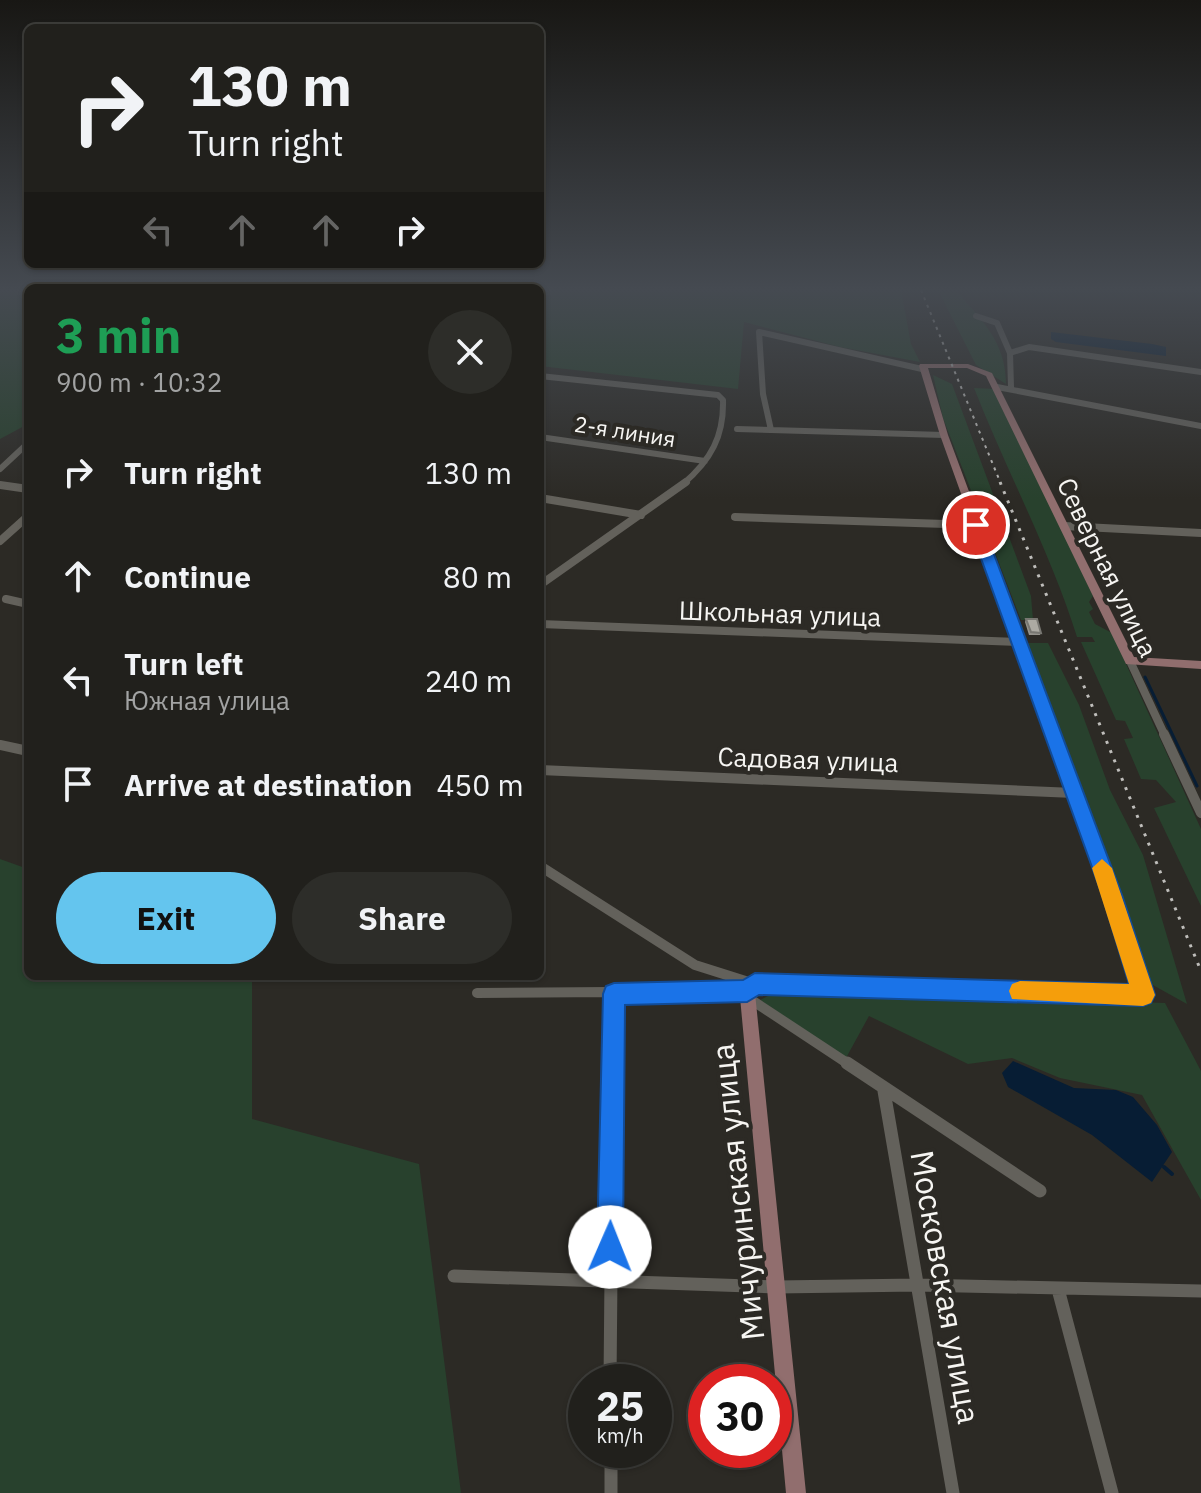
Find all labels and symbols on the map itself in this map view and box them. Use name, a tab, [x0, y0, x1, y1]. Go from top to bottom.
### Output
street label: 2-я линия	[572, 409, 678, 453]
street label: Северная улица	[1050, 472, 1166, 662]
pin	[942, 491, 1010, 559]
street label: Школьная улица	[678, 592, 882, 634]
street label: Садовая улица	[717, 739, 899, 779]
street label: Мичуринская улица	[701, 1042, 773, 1342]
street label: Московская улица	[901, 1147, 991, 1427]
position arrow	[568, 1205, 652, 1289]
speed limit sign: 30	[688, 1364, 792, 1468]

